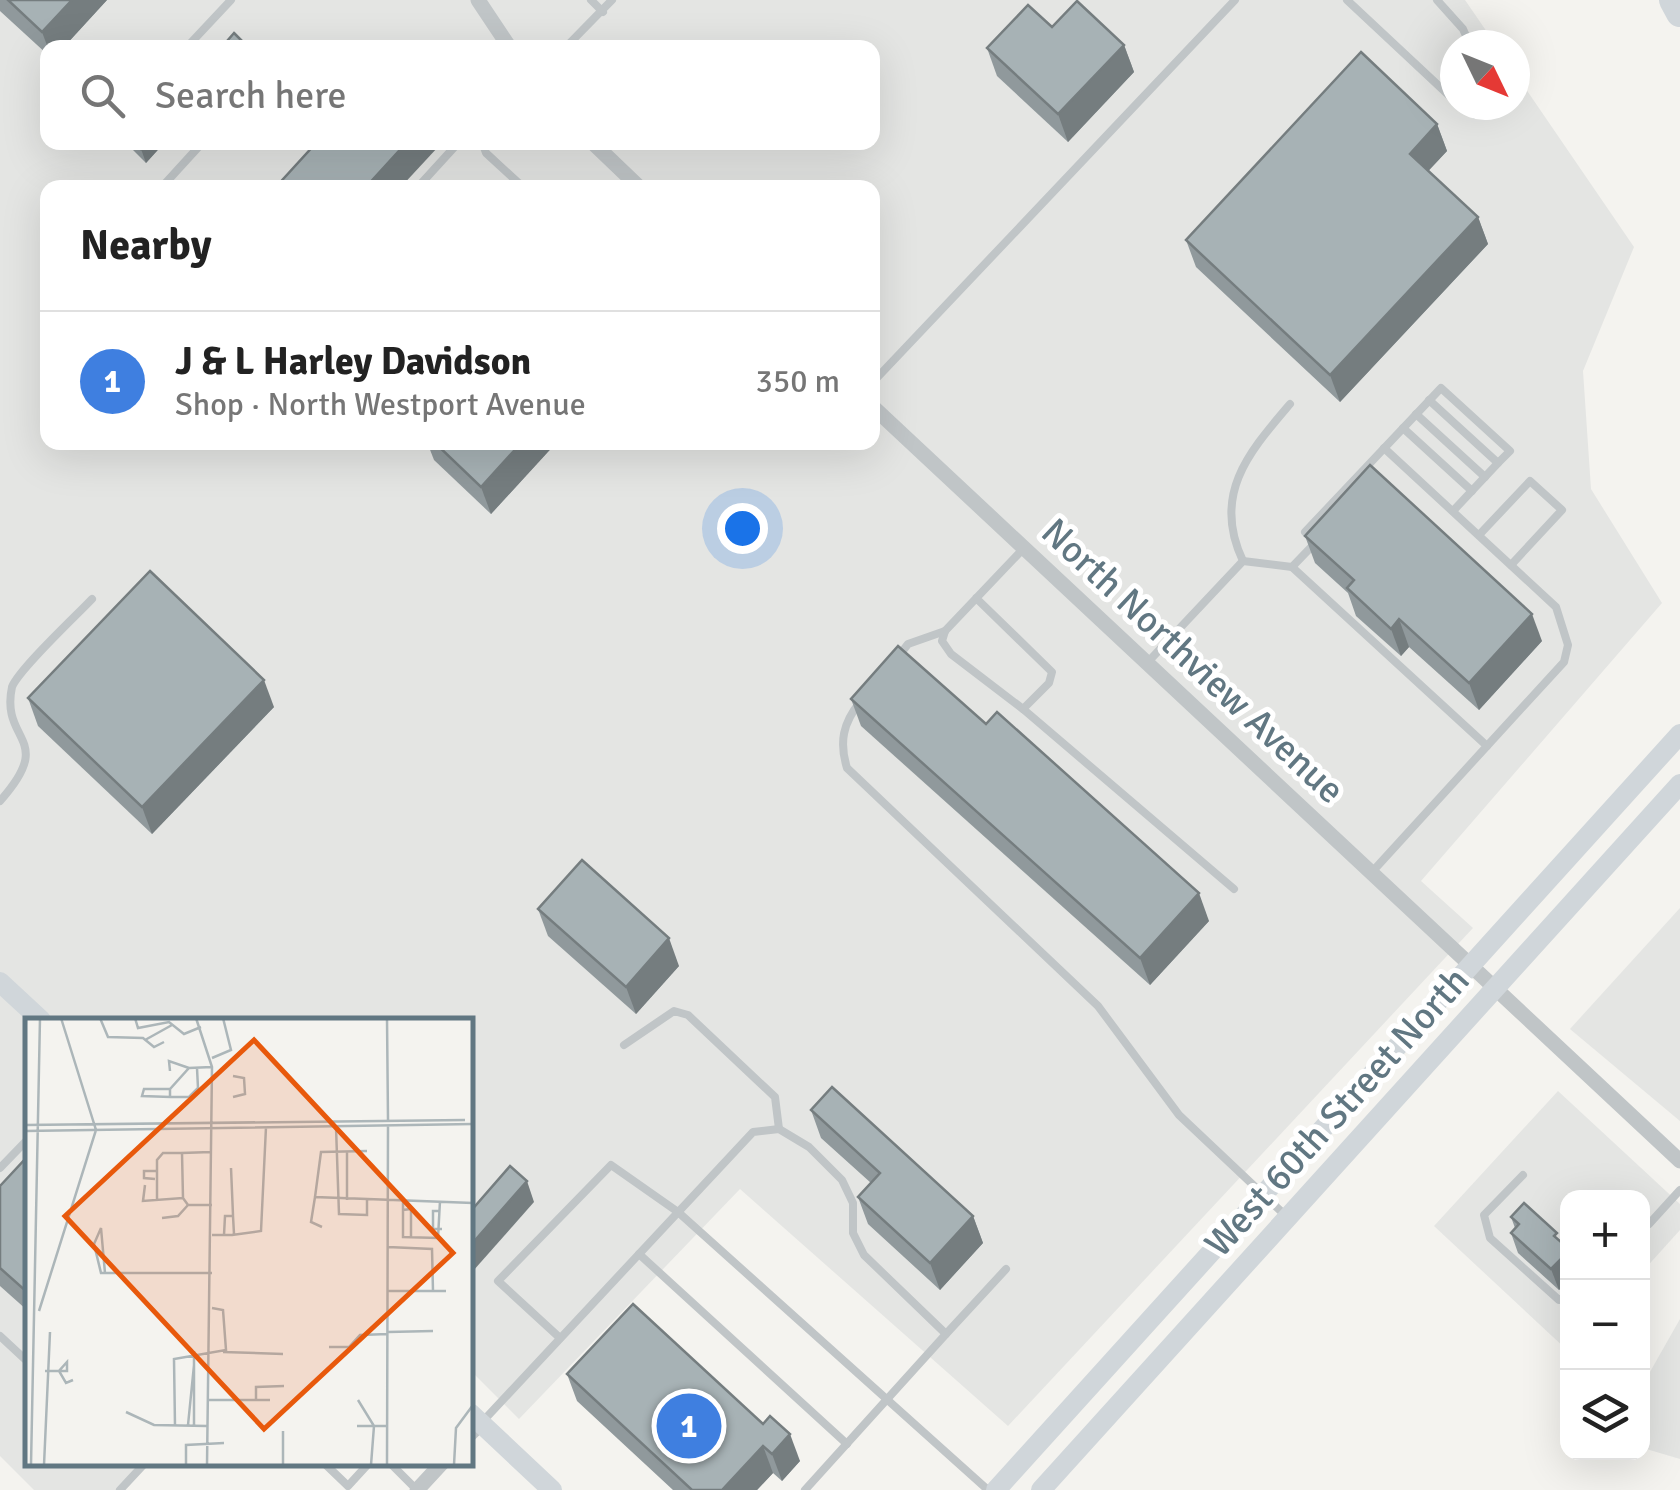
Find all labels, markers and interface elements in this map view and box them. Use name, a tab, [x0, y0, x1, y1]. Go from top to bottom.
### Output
north arrow	[1440, 30, 1530, 120]
search box	[40, 40, 880, 150]
icon: search	[75, 68, 130, 123]
text: Search here	[155, 72, 347, 119]
text: Nearby	[80, 220, 212, 271]
text: J & L Harley Davidson	[175, 338, 531, 385]
text: 1	[104, 362, 121, 401]
text: 350 m	[756, 362, 840, 401]
text: Shop · North Westport Avenue	[175, 385, 586, 424]
your location	[717, 503, 768, 554]
street label: North Northview Avenue	[1032, 508, 1354, 814]
street label: West 60th Street North	[1195, 958, 1479, 1266]
inset map	[25, 1018, 472, 1465]
map controls	[1560, 1190, 1650, 1460]
button: +	[1560, 1190, 1650, 1280]
button: −	[1560, 1280, 1650, 1370]
button: layers	[1560, 1370, 1650, 1460]
pin: 1	[656, 1388, 722, 1464]

